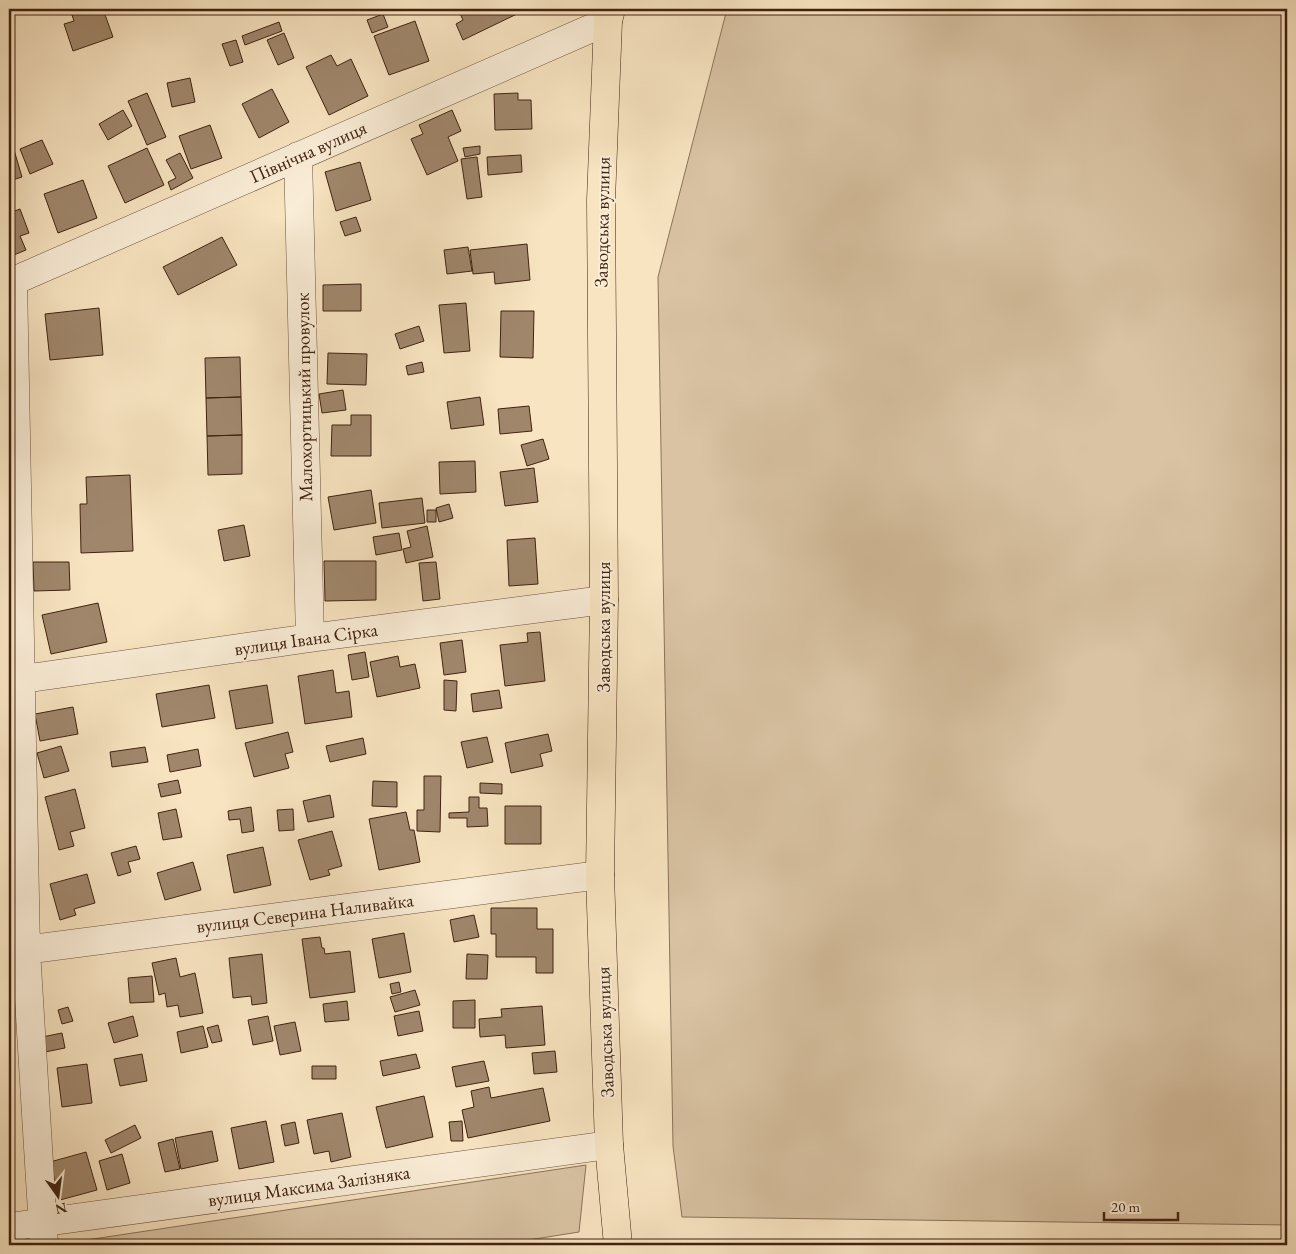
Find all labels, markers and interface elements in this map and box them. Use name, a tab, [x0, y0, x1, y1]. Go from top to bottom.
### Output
street label: Північна вулиця	[245, 115, 371, 189]
street label: Заводська вулиця	[588, 156, 616, 288]
street label: Малохортицький провулок	[290, 292, 318, 502]
street label: Заводська вулиця	[591, 561, 616, 692]
street label: вулиця Івана Сірка	[233, 617, 380, 661]
street label: вулиця Северина Наливайка	[195, 887, 415, 939]
street label: Заводська вулиця	[590, 966, 620, 1098]
street label: вулиця Максима Залізняка	[206, 1159, 412, 1213]
north arrow	[32, 1172, 82, 1222]
scale bar	[1104, 1189, 1177, 1221]
text: 20 m	[1111, 1197, 1140, 1216]
text: N	[53, 1199, 69, 1219]

